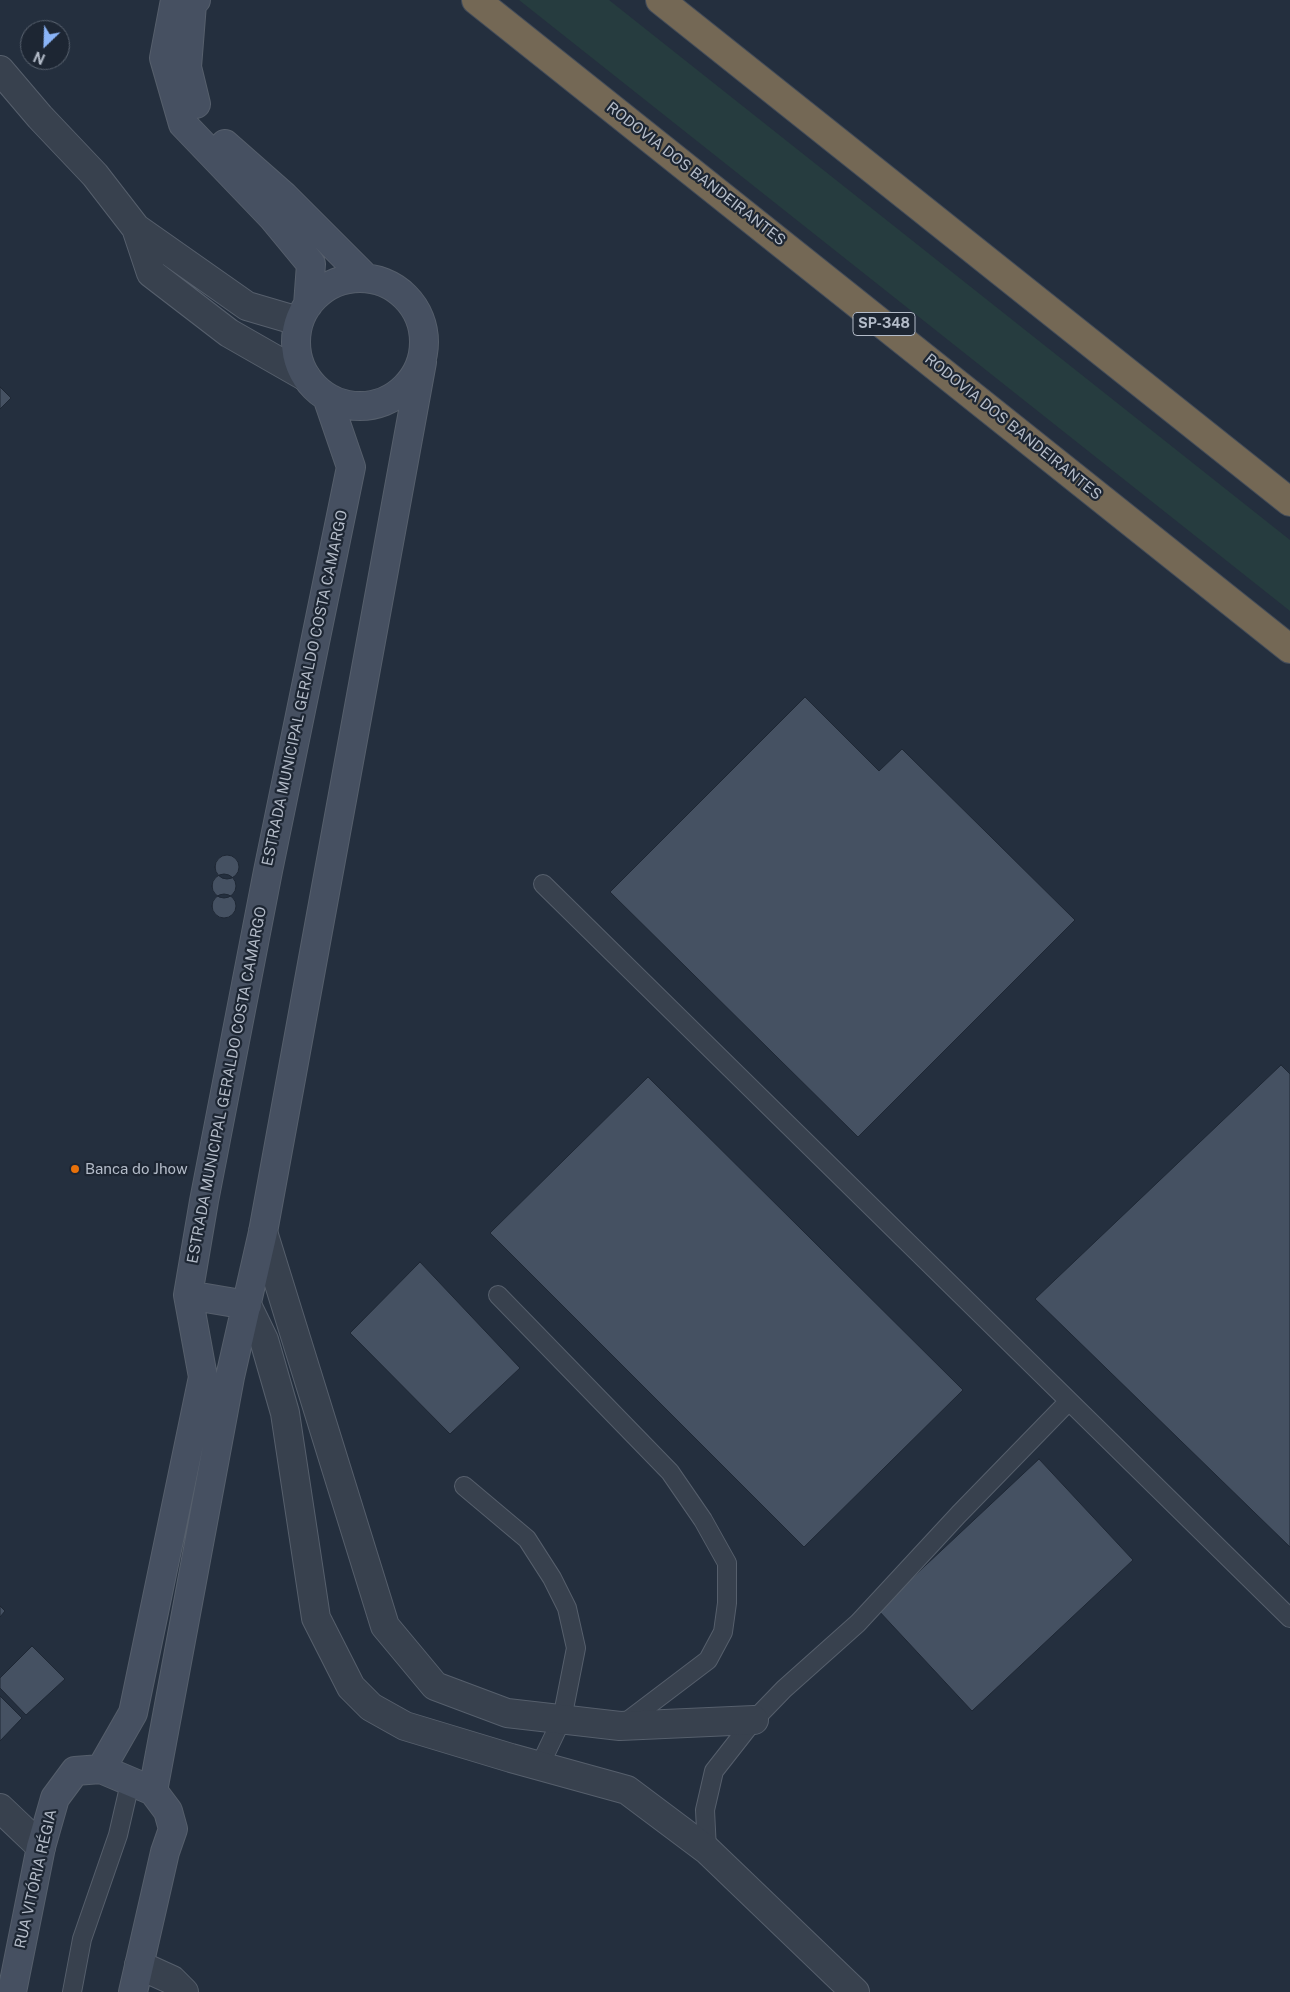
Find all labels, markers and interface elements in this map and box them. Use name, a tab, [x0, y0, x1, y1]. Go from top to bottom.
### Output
north arrow	[20, 20, 70, 70]
text: N	[31, 48, 48, 67]
street label: RODOVIA DOS BANDEIRANTES	[603, 98, 789, 250]
road number: SP-348	[853, 312, 915, 336]
street label: RODOVIA DOS BANDEIRANTES	[921, 350, 1105, 504]
street label: ESTRADA MUNICIPAL GERALDO COSTA CAMARGO	[258, 508, 352, 868]
street label: ESTRADA MUNICIPAL GERALDO COSTA CAMARGO	[184, 905, 270, 1265]
place label: Banca do Jhow	[85, 1160, 188, 1178]
marker: Banca do Jhow	[69, 1163, 81, 1175]
street label: RUA VITÓRIA RÉGIA	[11, 1808, 61, 1950]

